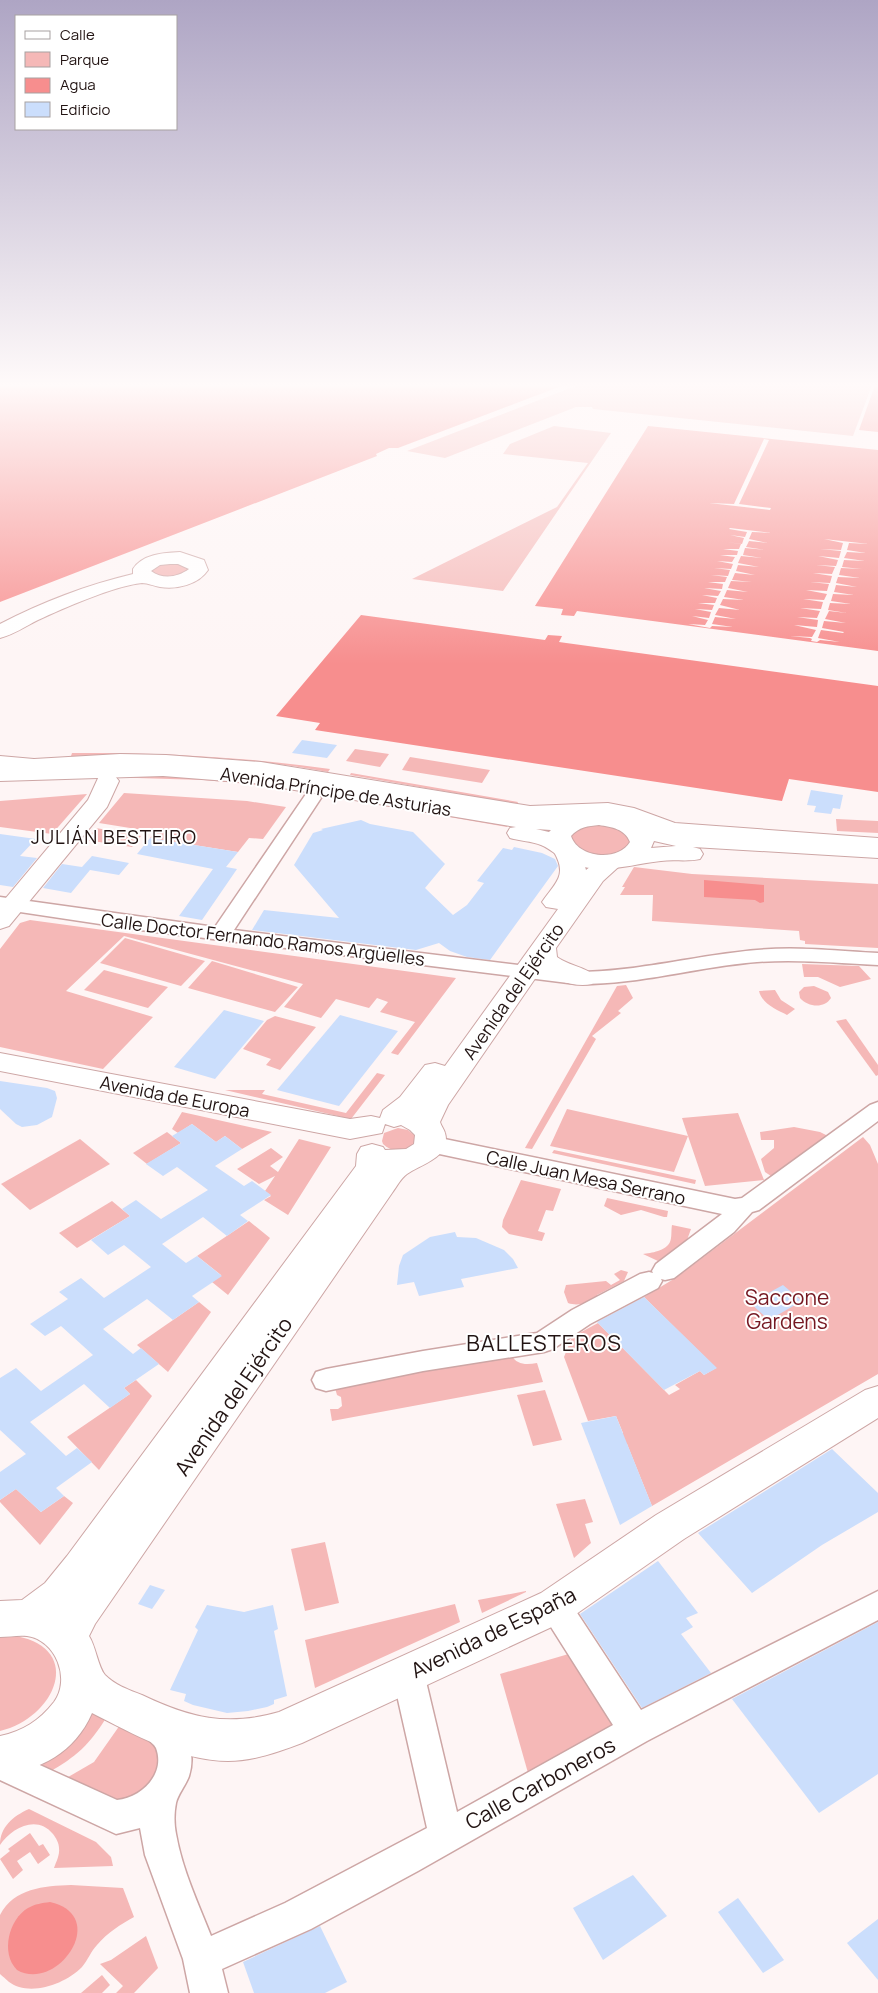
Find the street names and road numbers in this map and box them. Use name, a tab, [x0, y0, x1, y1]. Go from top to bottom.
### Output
street label: Avenida Príncipe de Asturias	[219, 761, 453, 821]
street label: Calle Doctor Fernando Ramos Argüelles	[100, 907, 426, 971]
street label: Avenida del Ejército	[457, 918, 569, 1064]
street label: Avenida de Europa	[98, 1070, 252, 1122]
street label: Calle Juan Mesa Serrano	[484, 1144, 688, 1210]
street label: Avenida del Ejército	[168, 1311, 298, 1481]
street label: Avenida de España	[406, 1580, 580, 1684]
street label: Calle Carboneros	[460, 1730, 620, 1836]

